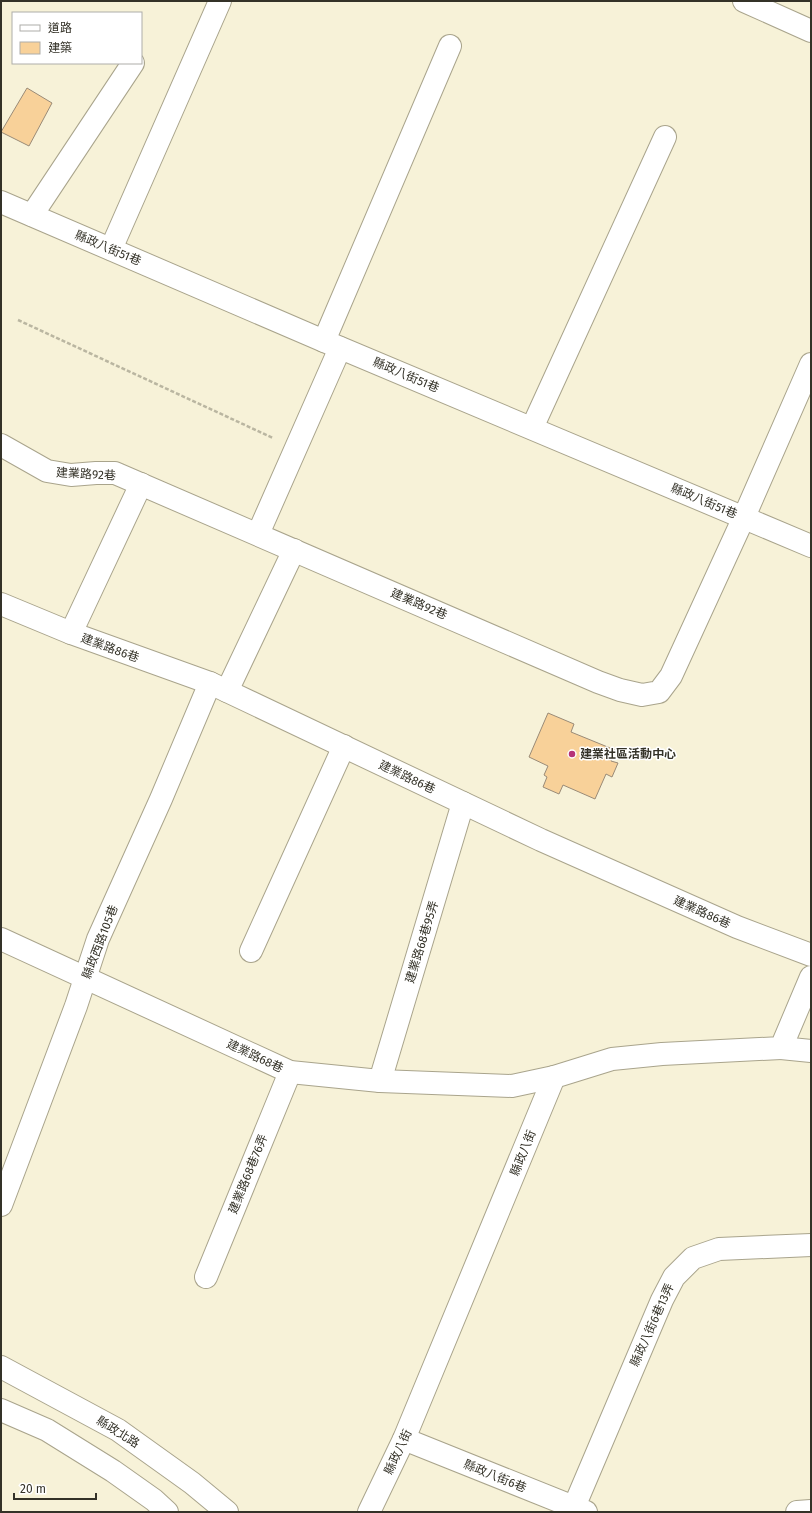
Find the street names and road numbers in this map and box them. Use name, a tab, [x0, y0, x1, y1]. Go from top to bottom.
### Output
street label: 縣政八街51巷	[73, 228, 143, 268]
street label: 縣政八街51巷	[371, 355, 441, 395]
street label: 建業路92巷	[56, 465, 116, 483]
street label: 縣政八街51巷	[669, 481, 739, 521]
street label: 建業路92巷	[389, 586, 449, 622]
street label: 建業路86巷	[79, 631, 141, 665]
street label: 建業路86巷	[376, 758, 438, 796]
street label: 建業路86巷	[671, 893, 733, 931]
street label: 建業路68巷95弄	[403, 899, 441, 985]
street label: 縣政西路105巷	[80, 903, 120, 981]
street label: 建業路68巷	[224, 1037, 286, 1075]
street label: 縣政八街	[508, 1128, 538, 1178]
street label: 建業路68巷76弄	[226, 1132, 270, 1216]
street label: 縣政八街6巷13弄	[627, 1281, 677, 1369]
street label: 縣政北路	[94, 1413, 142, 1451]
street label: 縣政八街	[382, 1427, 414, 1477]
street label: 縣政八街6巷	[462, 1457, 528, 1495]

